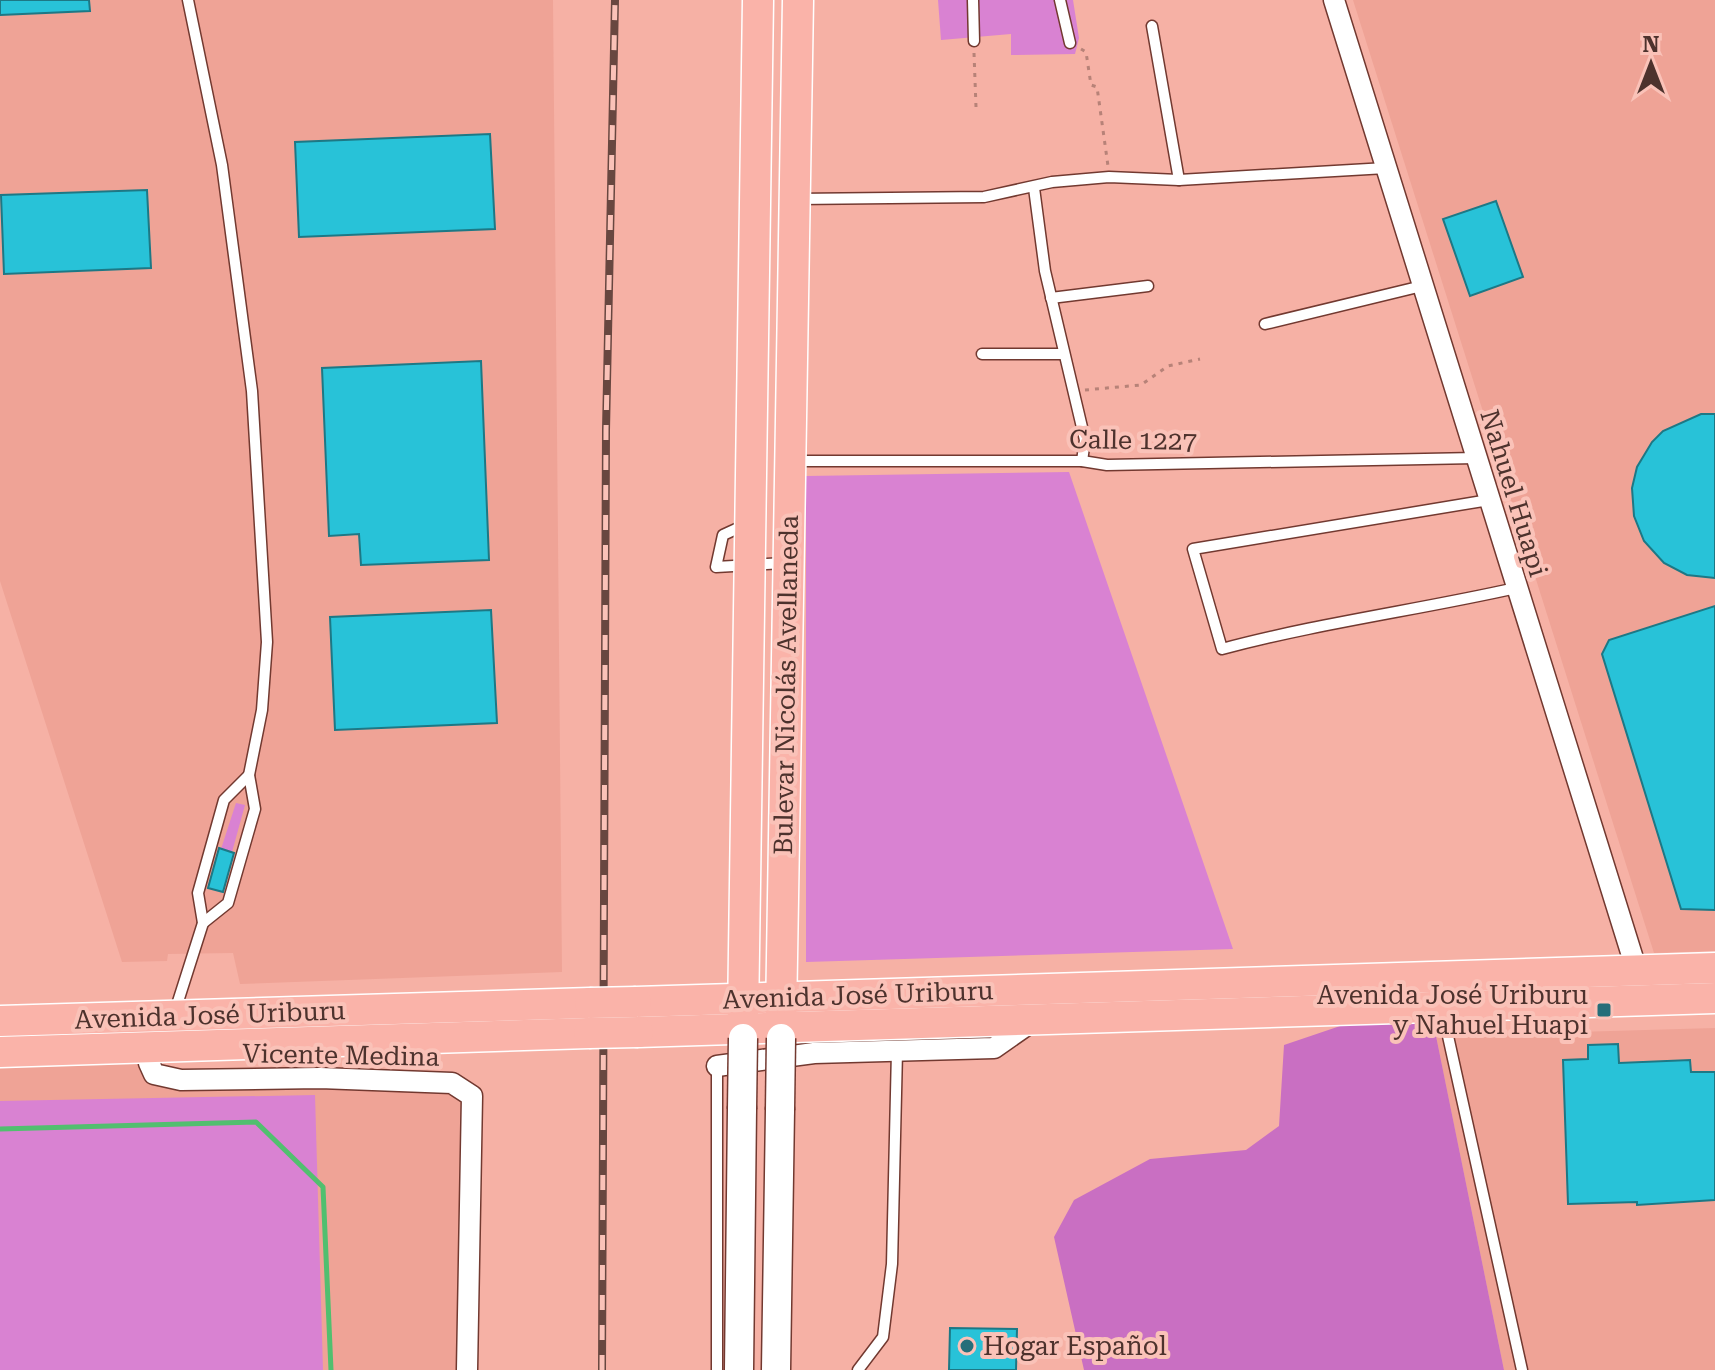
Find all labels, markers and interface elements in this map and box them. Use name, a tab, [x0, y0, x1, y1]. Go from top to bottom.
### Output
north arrow	[1611, 24, 1691, 104]
text: N	[1643, 32, 1660, 57]
street label: Nahuel Huapi	[1474, 406, 1554, 580]
street label: Calle 1227	[1069, 424, 1197, 456]
street label: Bulevar Nicolás Avellaneda	[768, 515, 804, 855]
street label: Avenida José Uriburu	[722, 975, 994, 1015]
place label: Avenida José Uriburu y Nahuel Huapi	[1317, 980, 1588, 1040]
street label: Avenida José Uriburu	[74, 995, 346, 1035]
marker: Avenida José Uriburu y Nahuel Huapi	[1595, 1001, 1613, 1019]
street label: Vicente Medina	[242, 1038, 440, 1072]
place label: Hogar Español	[983, 1331, 1167, 1361]
marker: Hogar Español	[958, 1337, 976, 1355]

